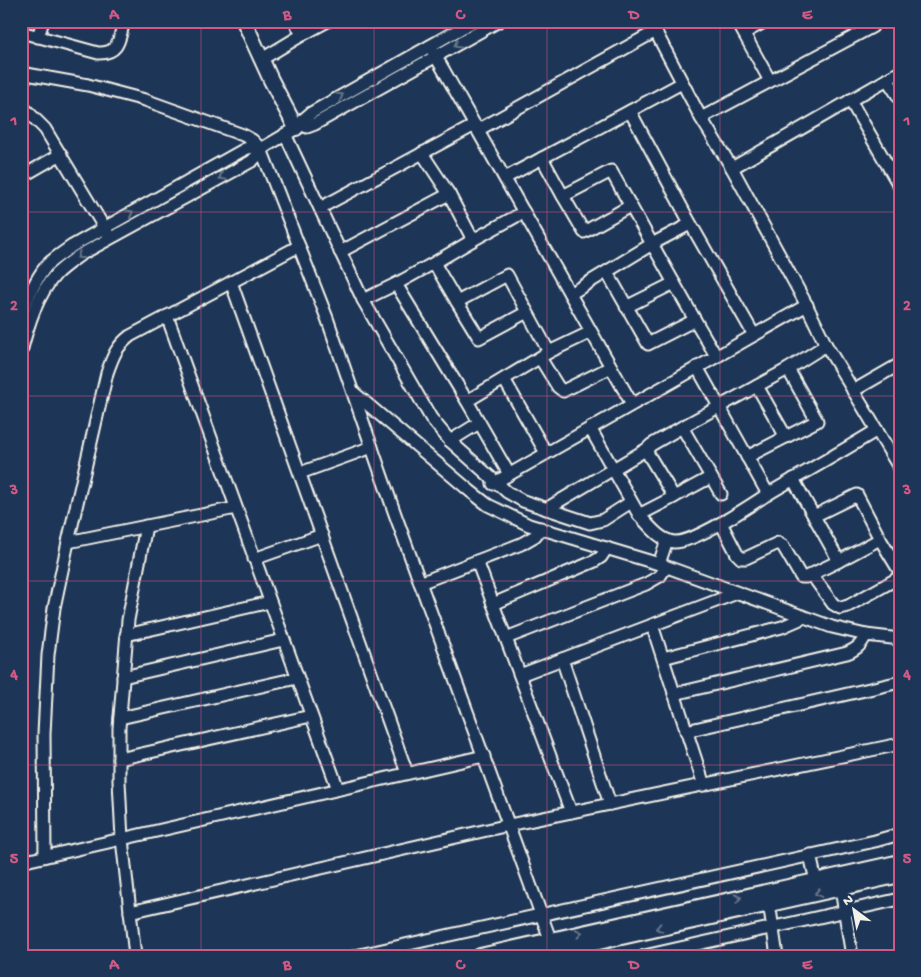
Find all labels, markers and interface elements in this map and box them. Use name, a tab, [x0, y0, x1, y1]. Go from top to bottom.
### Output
text: A	[108, 7, 120, 26]
text: B	[282, 7, 292, 26]
text: C	[455, 7, 466, 26]
text: D	[627, 7, 640, 26]
text: E	[802, 7, 813, 26]
one-way arrow	[453, 39, 462, 49]
one-way arrow	[334, 93, 343, 103]
text: 1	[10, 113, 17, 132]
text: 1	[903, 113, 910, 132]
one-way arrow	[218, 171, 227, 181]
one-way arrow	[125, 210, 134, 220]
one-way arrow	[76, 249, 85, 259]
text: 2	[10, 298, 18, 317]
text: 2	[903, 298, 911, 317]
text: 3	[9, 482, 18, 501]
text: 3	[902, 482, 911, 501]
text: 4	[9, 667, 18, 686]
text: 4	[902, 667, 911, 686]
text: 5	[10, 851, 19, 870]
text: 5	[903, 851, 912, 870]
north arrow	[828, 884, 878, 934]
one-way arrow	[814, 888, 822, 898]
text: N	[840, 891, 857, 911]
one-way arrow	[733, 893, 742, 904]
one-way arrow	[655, 922, 664, 933]
one-way arrow	[575, 928, 583, 939]
text: A	[108, 957, 120, 976]
text: B	[282, 957, 292, 976]
text: C	[455, 957, 466, 976]
text: D	[627, 957, 640, 976]
text: E	[802, 957, 813, 976]

